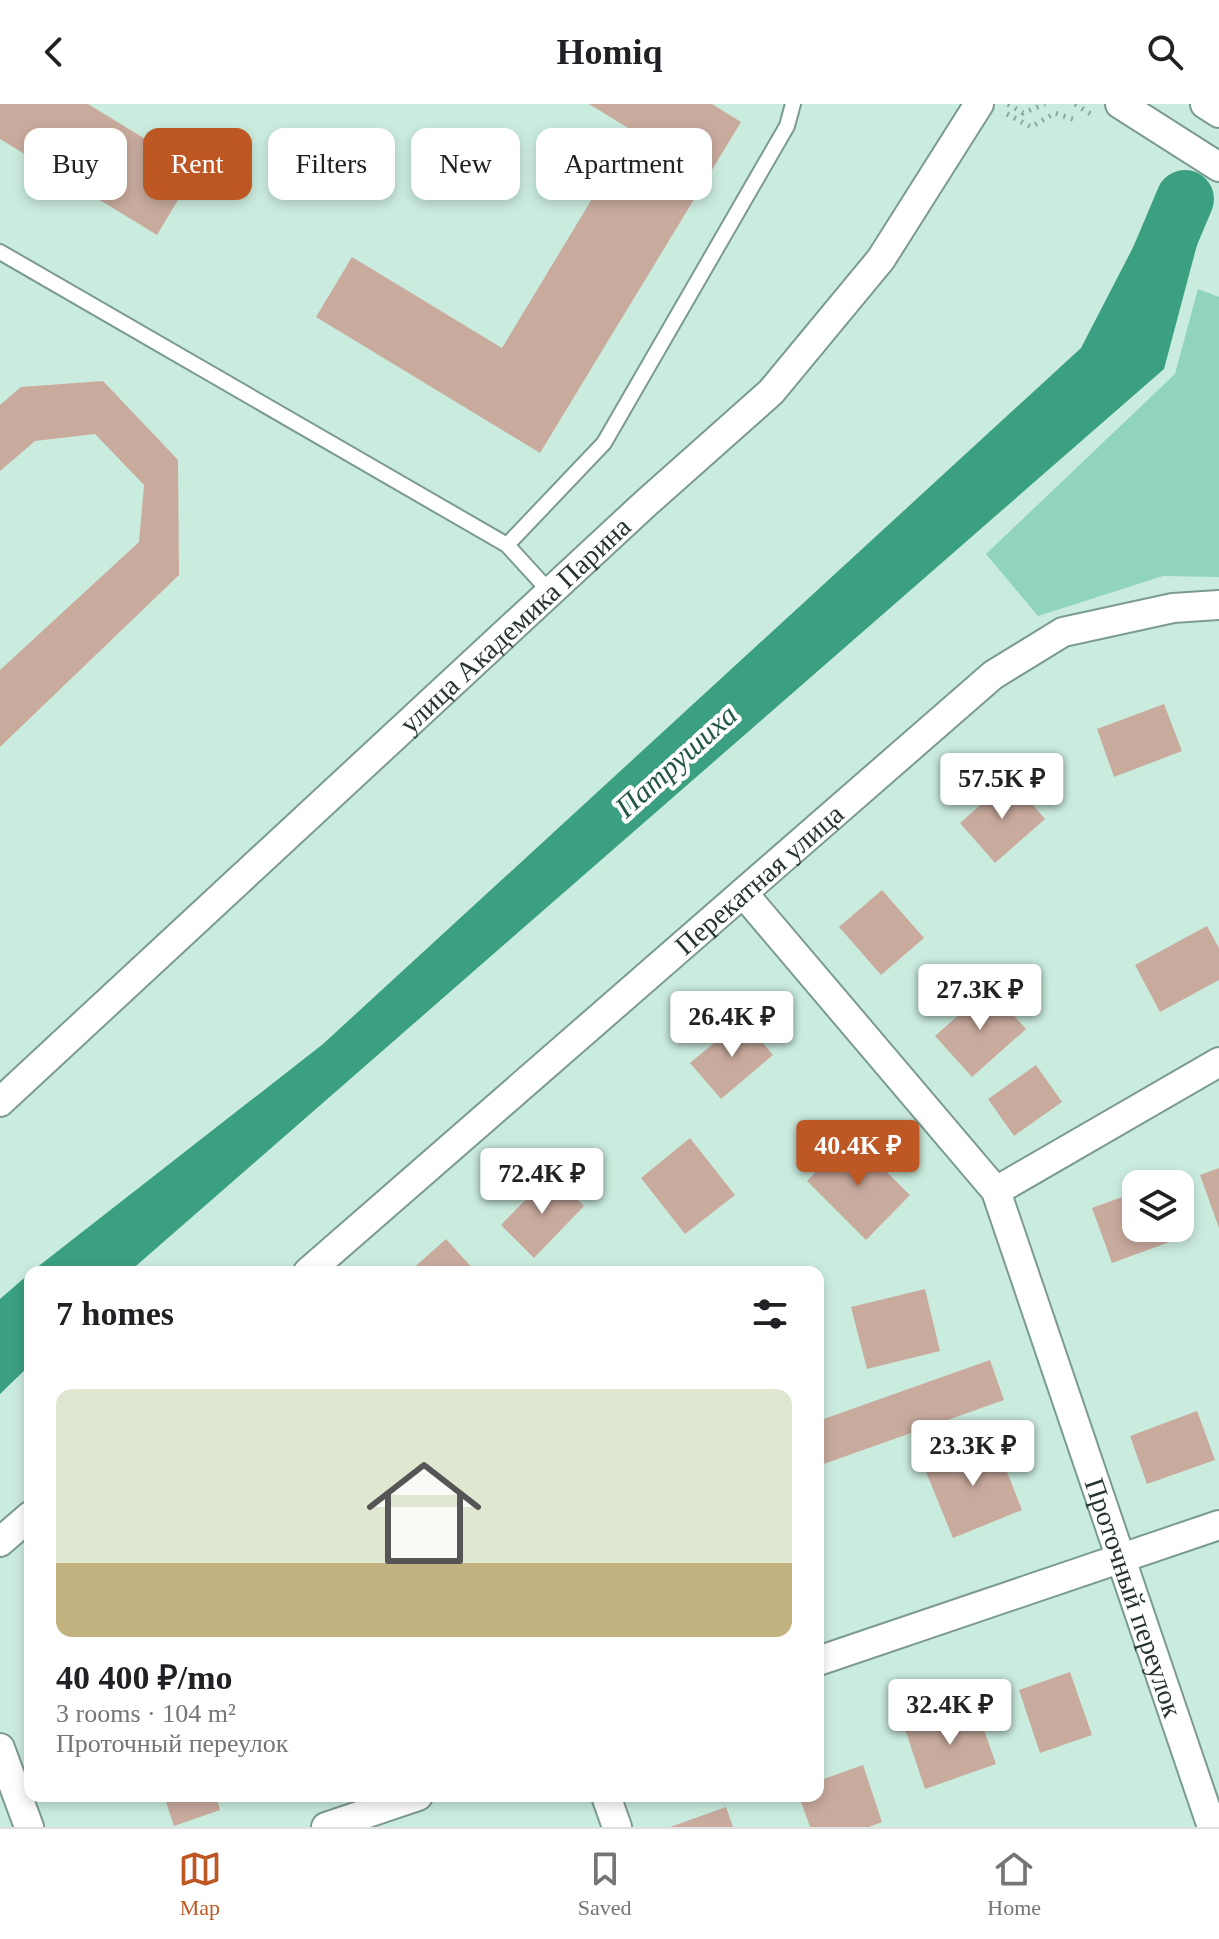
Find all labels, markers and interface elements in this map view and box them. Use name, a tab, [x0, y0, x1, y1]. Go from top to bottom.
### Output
icon: back	[32, 30, 76, 74]
icon: search	[1143, 30, 1187, 74]
text: Homiq	[556, 32, 663, 72]
chip: Buy	[24, 128, 127, 200]
chip: Rent	[143, 128, 252, 200]
chip: Filters	[268, 128, 395, 200]
chip: New	[411, 128, 520, 200]
chip: Apartment	[536, 128, 712, 200]
street label: улица Академика Парина	[393, 510, 637, 739]
water label: Патрушиха	[607, 698, 743, 824]
pin: 57.5K ₽	[928, 753, 1076, 821]
text: 57.5K ₽	[958, 764, 1046, 793]
street label: Перекатная улица	[669, 798, 850, 961]
pin: 27.3K ₽	[906, 964, 1054, 1032]
text: 27.3K ₽	[936, 975, 1024, 1004]
pin: 26.4K ₽	[658, 991, 806, 1059]
text: 26.4K ₽	[688, 1002, 776, 1031]
pin: 40.4K ₽	[784, 1120, 932, 1188]
text: 40.4K ₽	[814, 1131, 902, 1160]
pin: 72.4K ₽	[468, 1148, 616, 1216]
text: 72.4K ₽	[498, 1159, 586, 1188]
map controls	[1122, 1170, 1194, 1242]
button: layers	[1122, 1170, 1194, 1242]
icon: filters	[748, 1292, 792, 1336]
text: 7 homes	[56, 1295, 174, 1332]
pin: 23.3K ₽	[899, 1420, 1047, 1488]
text: 23.3K ₽	[929, 1431, 1017, 1460]
icon: home	[352, 1441, 496, 1585]
street label: Проточный переулок	[1079, 1474, 1189, 1721]
text: 40 400 ₽/mo	[56, 1659, 233, 1696]
pin: 32.4K ₽	[876, 1679, 1024, 1747]
text: 32.4K ₽	[906, 1690, 994, 1719]
text: 3 rooms · 104 m²	[56, 1699, 236, 1728]
text: Проточный переулок	[56, 1729, 288, 1758]
tab: Map	[178, 1847, 222, 1921]
tab: Saved	[578, 1847, 631, 1921]
tab: Home	[987, 1847, 1041, 1921]

